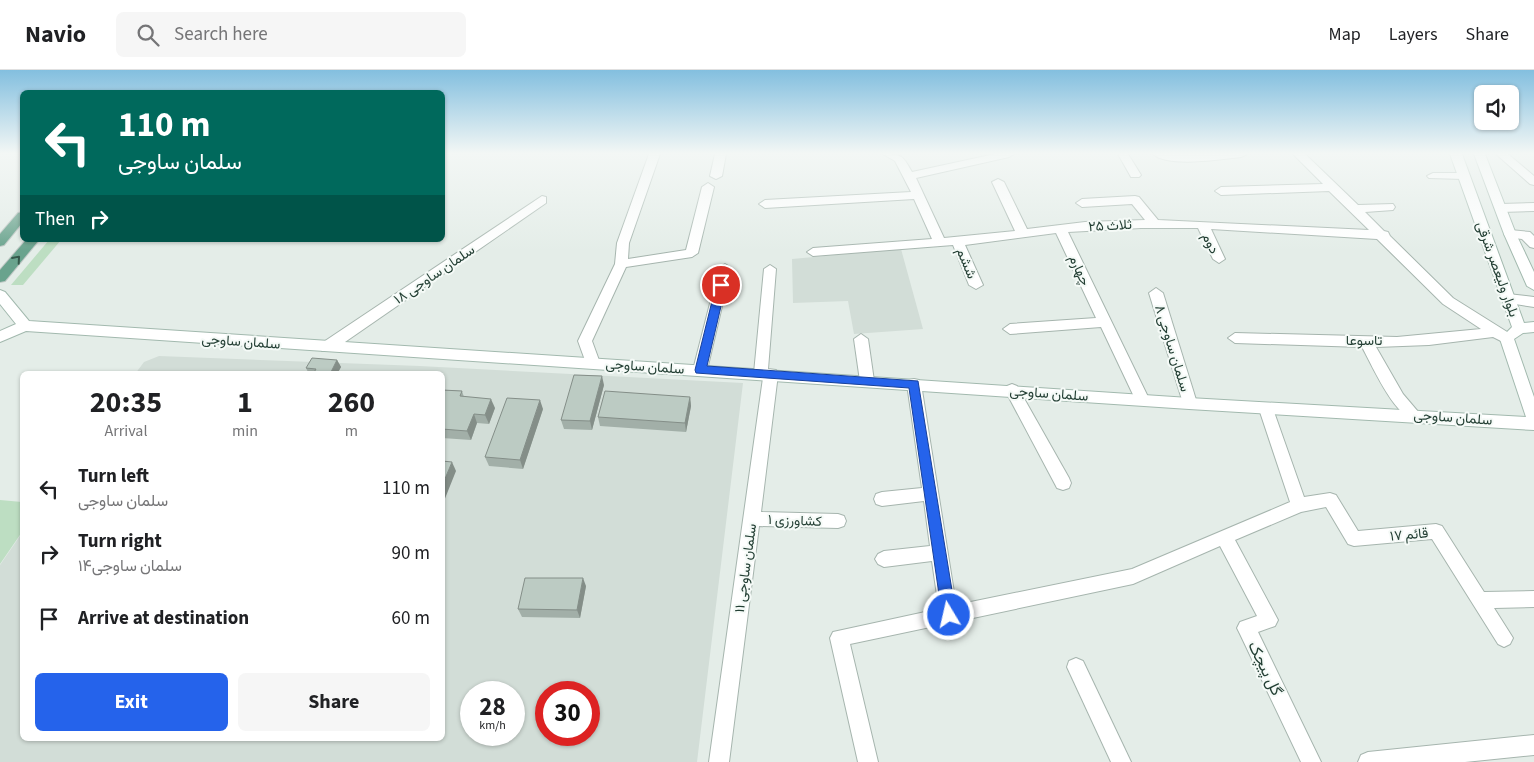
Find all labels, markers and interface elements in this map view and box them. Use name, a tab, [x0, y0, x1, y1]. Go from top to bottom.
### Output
search box	[116, 12, 466, 57]
text: Navio	[25, 17, 86, 52]
icon: search	[134, 21, 162, 49]
text: Search here	[174, 21, 268, 48]
text: Map	[1329, 22, 1361, 47]
text: Layers	[1389, 22, 1438, 47]
text: Share	[1466, 22, 1509, 47]
map controls	[1474, 85, 1519, 130]
button: sound	[1474, 85, 1519, 130]
text: 110 m	[118, 100, 210, 150]
icon: left	[35, 110, 100, 175]
text: سلمان ساوجی	[118, 146, 242, 178]
icon: right	[85, 205, 113, 233]
text: Then	[35, 206, 75, 233]
street label: ثلاث ۲۵	[1088, 215, 1133, 237]
street label: بلوار ولیعصر شرقی	[1471, 219, 1524, 320]
street label: دوم	[1196, 229, 1224, 258]
street label: سلمان ساوجی ۱۸	[390, 240, 479, 309]
street label: ششم	[951, 245, 981, 282]
street label: چهارم	[1063, 252, 1095, 289]
one-way arrow	[11, 256, 20, 265]
pin	[700, 264, 742, 306]
icon: arrive	[707, 271, 735, 299]
street label: سلمان ساوجی ۸	[1149, 302, 1195, 394]
street label: سلمان ساوجی	[201, 329, 281, 355]
street label: تاسوعا	[1346, 331, 1383, 351]
street label: سلمان ساوجی	[605, 354, 685, 380]
text: 20:35	[90, 381, 162, 424]
text: 1	[237, 381, 253, 424]
text: 260	[328, 381, 375, 424]
street label: سلمان ساوجی	[1009, 381, 1089, 407]
street label: سلمان ساوجی	[1413, 405, 1493, 431]
text: Arrival	[104, 420, 147, 442]
text: min	[232, 420, 258, 442]
text: m	[345, 420, 358, 442]
text: Turn left	[78, 463, 149, 490]
icon: left	[35, 475, 63, 503]
text: 110 m	[382, 475, 430, 502]
text: سلمان ساوجی	[78, 490, 168, 512]
street label: کشاورزی ۱	[768, 510, 822, 532]
street label: سلمان ساوجی ۱۱	[730, 522, 762, 614]
street label: قائم ۱۷	[1389, 523, 1429, 547]
text: Turn right	[78, 528, 162, 555]
icon: right	[35, 540, 63, 568]
text: 90 m	[392, 540, 430, 567]
text: سلمان ساوجی۱۴	[78, 555, 182, 577]
position arrow	[922, 588, 974, 640]
icon: arrive	[35, 605, 63, 633]
text: Arrive at destination	[78, 605, 249, 632]
text: 60 m	[392, 605, 430, 632]
street label: گل پیچک	[1242, 637, 1288, 699]
button: Exit	[35, 673, 228, 731]
button: Share	[238, 673, 430, 731]
speed limit sign: 30	[535, 681, 600, 746]
text: 28	[479, 689, 506, 725]
text: km/h	[479, 717, 506, 734]

